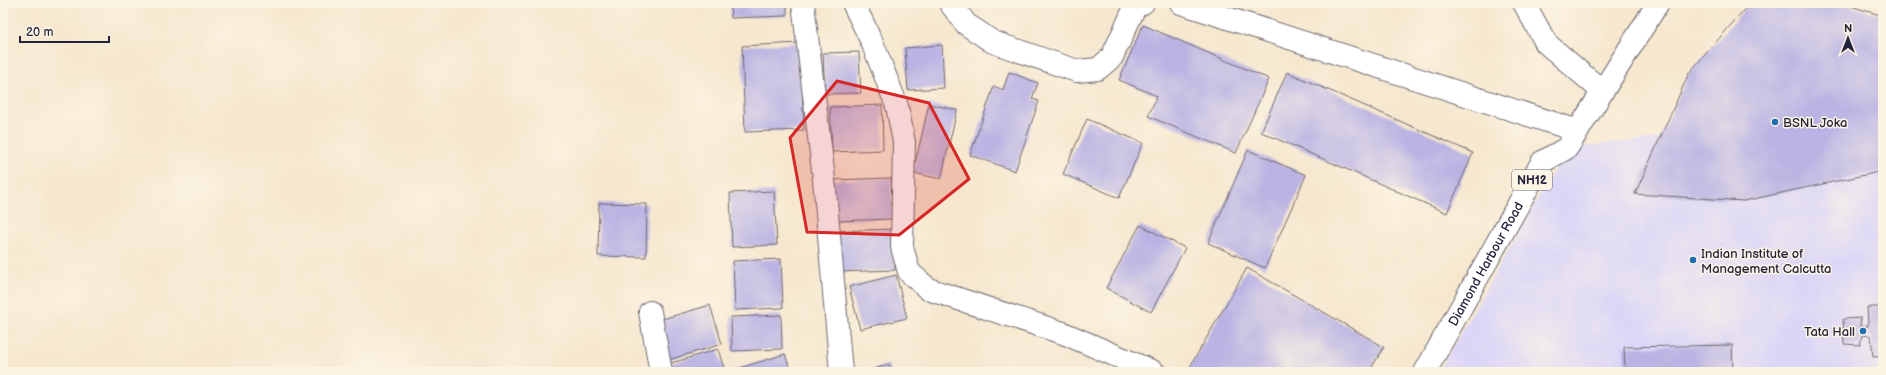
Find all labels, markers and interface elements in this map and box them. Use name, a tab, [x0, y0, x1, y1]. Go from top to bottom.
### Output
scale bar	[20, 18, 109, 44]
north arrow	[1828, 18, 1868, 58]
text: N	[1844, 22, 1852, 35]
text: 20 m	[26, 25, 53, 40]
place label: BSNL Joka	[1783, 115, 1847, 131]
marker: BSNL Joka	[1770, 117, 1780, 127]
road number: NH12	[1512, 170, 1552, 190]
street label: Diamond Harbour Road	[1445, 199, 1527, 329]
place label: Indian Institute of Management Calcutta	[1701, 246, 1831, 277]
marker: Indian Institute of Management Calcutta	[1688, 255, 1698, 265]
place label: Tata Hall	[1804, 324, 1855, 340]
marker: Tata Hall	[1858, 326, 1868, 336]

